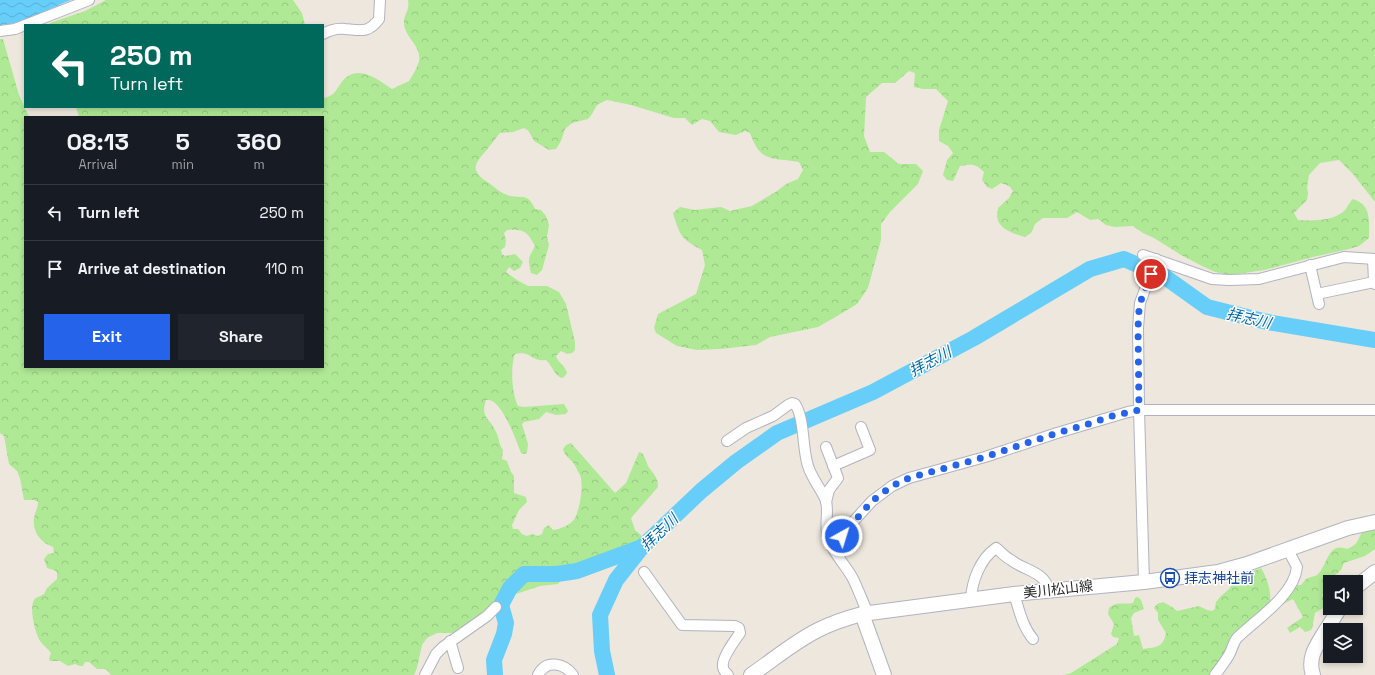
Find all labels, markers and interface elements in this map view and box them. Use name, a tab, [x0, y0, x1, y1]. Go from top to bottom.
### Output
text: 250 m	[110, 37, 193, 73]
icon: left	[44, 40, 96, 92]
text: Turn left	[110, 72, 183, 95]
text: 08:13	[67, 126, 129, 157]
text: 5	[176, 126, 190, 157]
text: 360	[236, 126, 281, 157]
text: Arrival	[78, 156, 117, 173]
text: min	[172, 156, 194, 173]
text: m	[253, 156, 265, 173]
icon: left	[44, 202, 66, 224]
text: Turn left	[78, 203, 140, 222]
text: 250 m	[260, 203, 304, 222]
pin	[1134, 257, 1168, 291]
icon: arrive	[44, 258, 66, 280]
text: Arrive at destination	[78, 259, 226, 278]
text: 110 m	[265, 259, 304, 278]
icon: arrive	[1140, 263, 1162, 285]
water label: 拝志川	[1225, 304, 1275, 333]
button: Exit	[44, 314, 170, 360]
button: Share	[178, 314, 304, 360]
water label: 拝志川	[906, 341, 956, 380]
water label: 拝志川	[636, 508, 683, 554]
position arrow	[821, 515, 863, 557]
bus stop icon: 拝志神社前	[1159, 567, 1181, 589]
place label: 拝志神社前	[1184, 569, 1254, 587]
map controls	[1323, 575, 1363, 663]
button: sound	[1323, 575, 1363, 615]
street label: 美川松山線	[1022, 576, 1094, 602]
button: layers	[1323, 623, 1363, 663]

